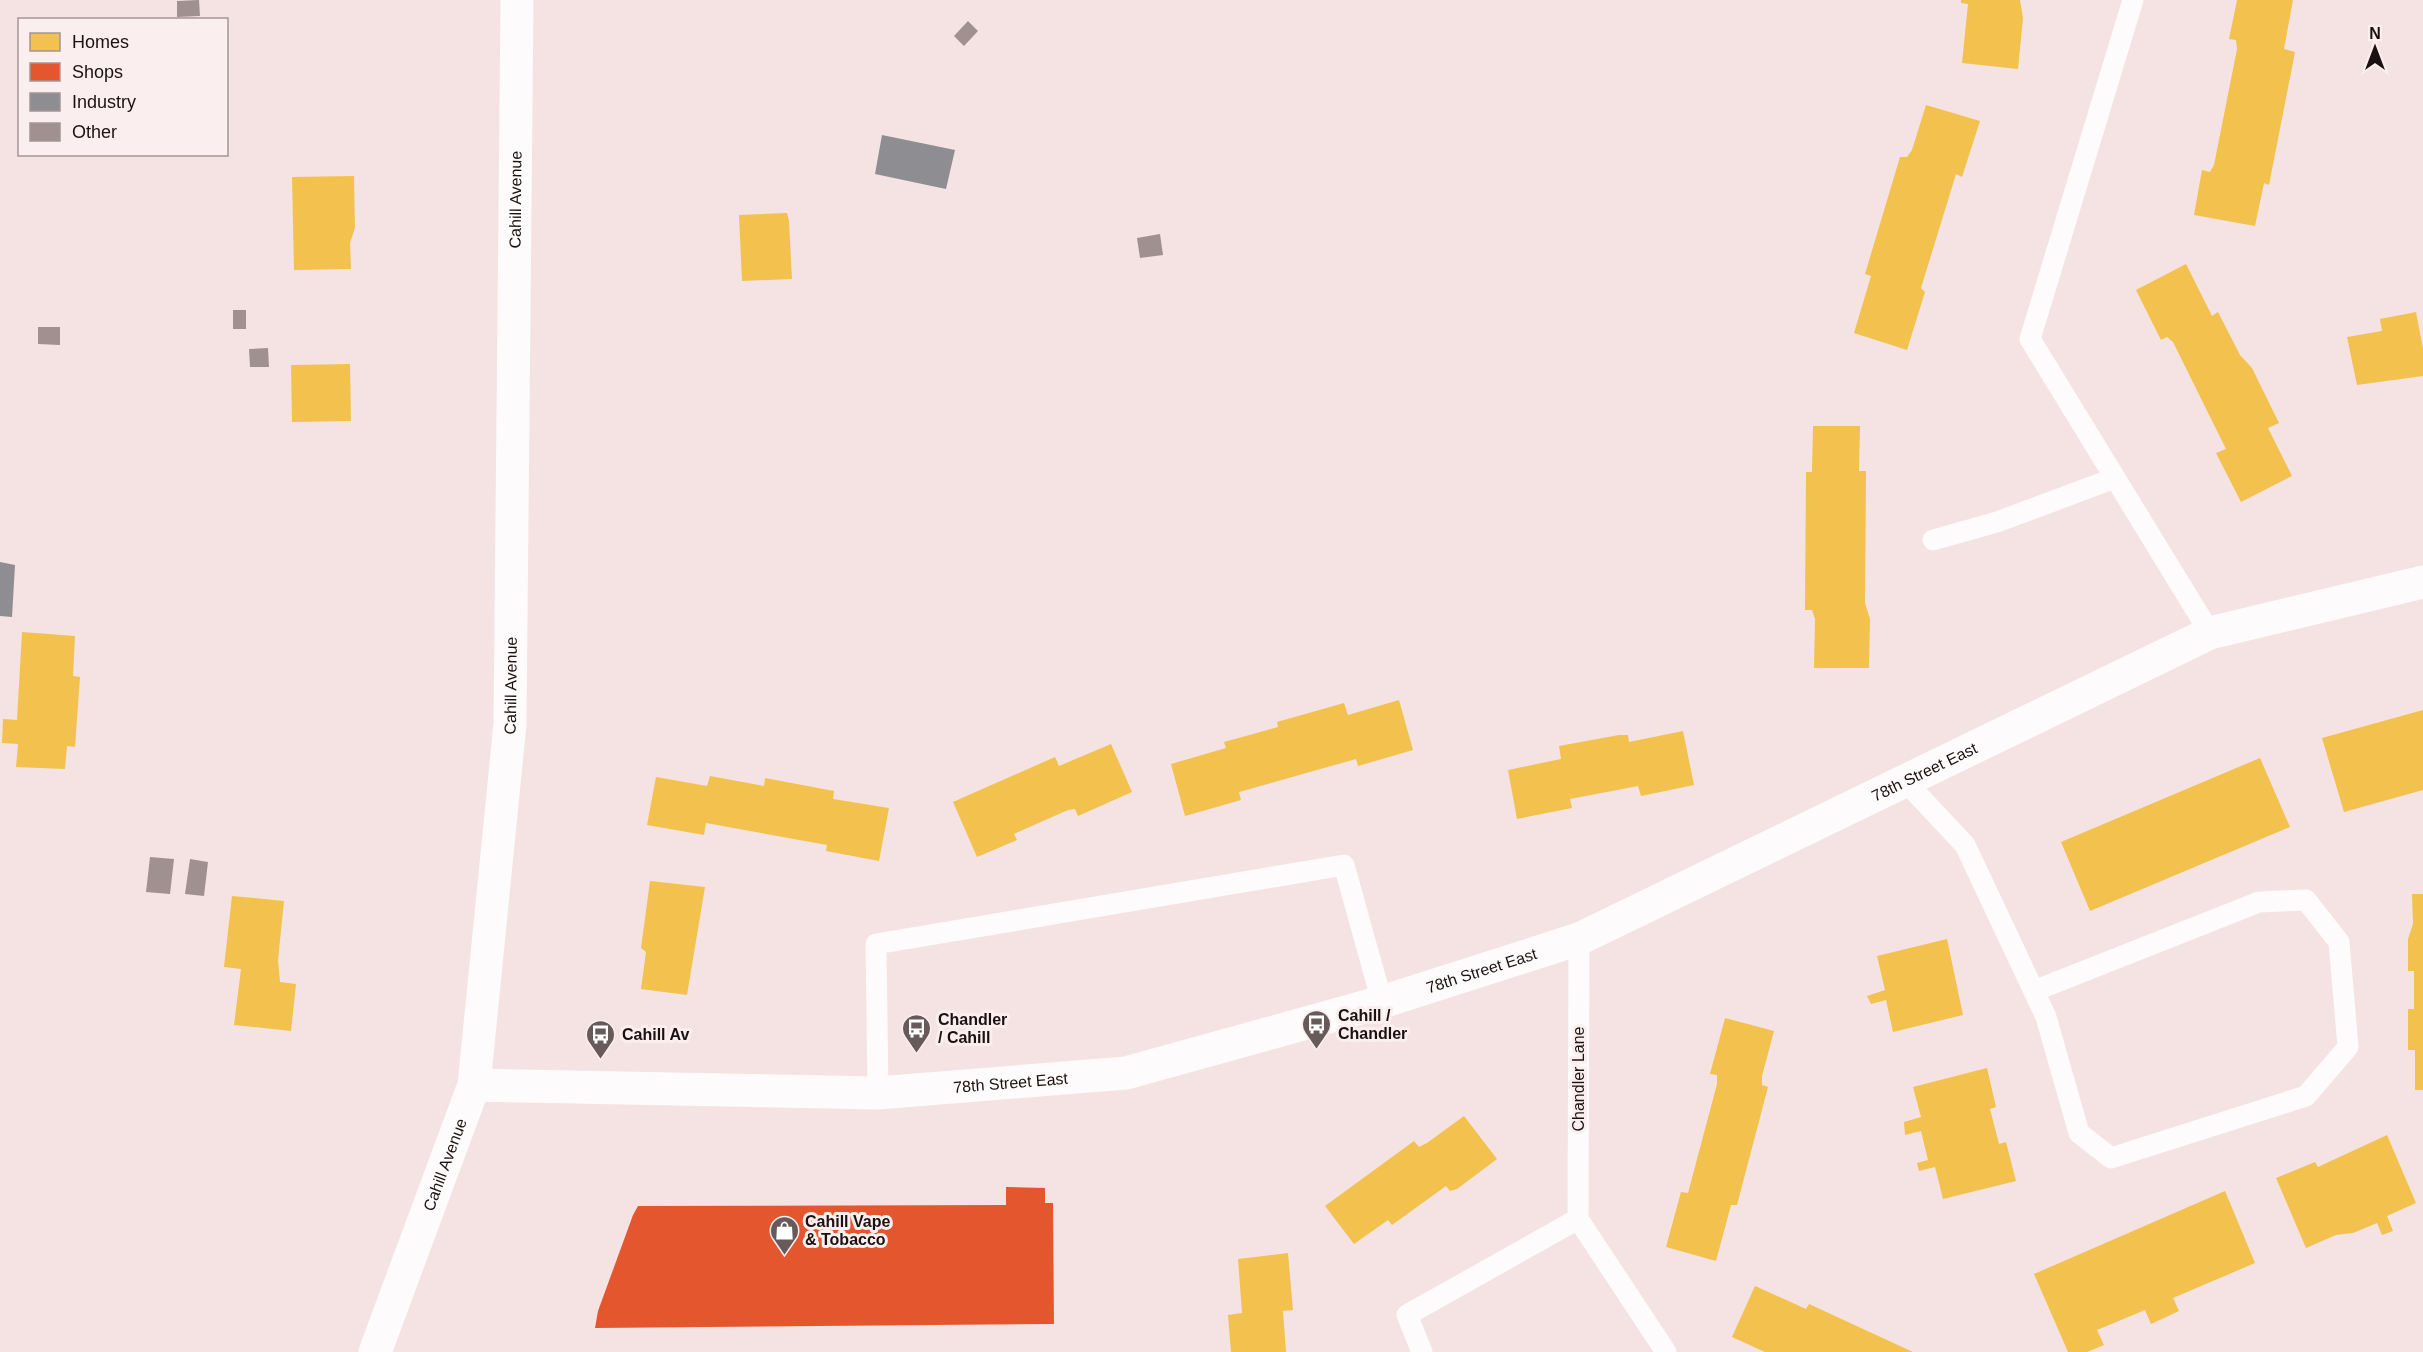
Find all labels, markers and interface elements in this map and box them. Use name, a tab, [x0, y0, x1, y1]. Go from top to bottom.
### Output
legend	[18, 18, 228, 156]
north arrow	[2345, 18, 2405, 78]
text: N	[2369, 25, 2381, 42]
text: Homes	[72, 32, 129, 52]
text: Shops	[72, 62, 123, 82]
text: Industry	[72, 92, 136, 112]
text: Other	[72, 122, 117, 142]
street label: Cahill Avenue	[506, 151, 524, 248]
street label: Cahill Avenue	[501, 637, 519, 735]
street label: 78th Street East	[1869, 739, 1980, 804]
street label: 78th Street East	[1424, 944, 1539, 996]
place label: Cahill / Chandler	[1338, 1007, 1407, 1042]
bus stop icon: Cahill / Chandler	[1301, 1008, 1333, 1050]
place label: Chandler / Cahill	[938, 1011, 1007, 1046]
bus stop icon: Chandler / Cahill	[901, 1012, 933, 1054]
bus stop icon: Cahill Av	[585, 1018, 617, 1060]
place label: Cahill Av	[622, 1026, 689, 1043]
street label: Chandler Lane	[1570, 1026, 1587, 1131]
street label: 78th Street East	[953, 1069, 1069, 1095]
street label: Cahill Avenue	[420, 1116, 470, 1213]
place label: Cahill Vape & Tobacco	[805, 1213, 890, 1248]
shop icon: Cahill Vape & Tobacco	[768, 1214, 800, 1256]

